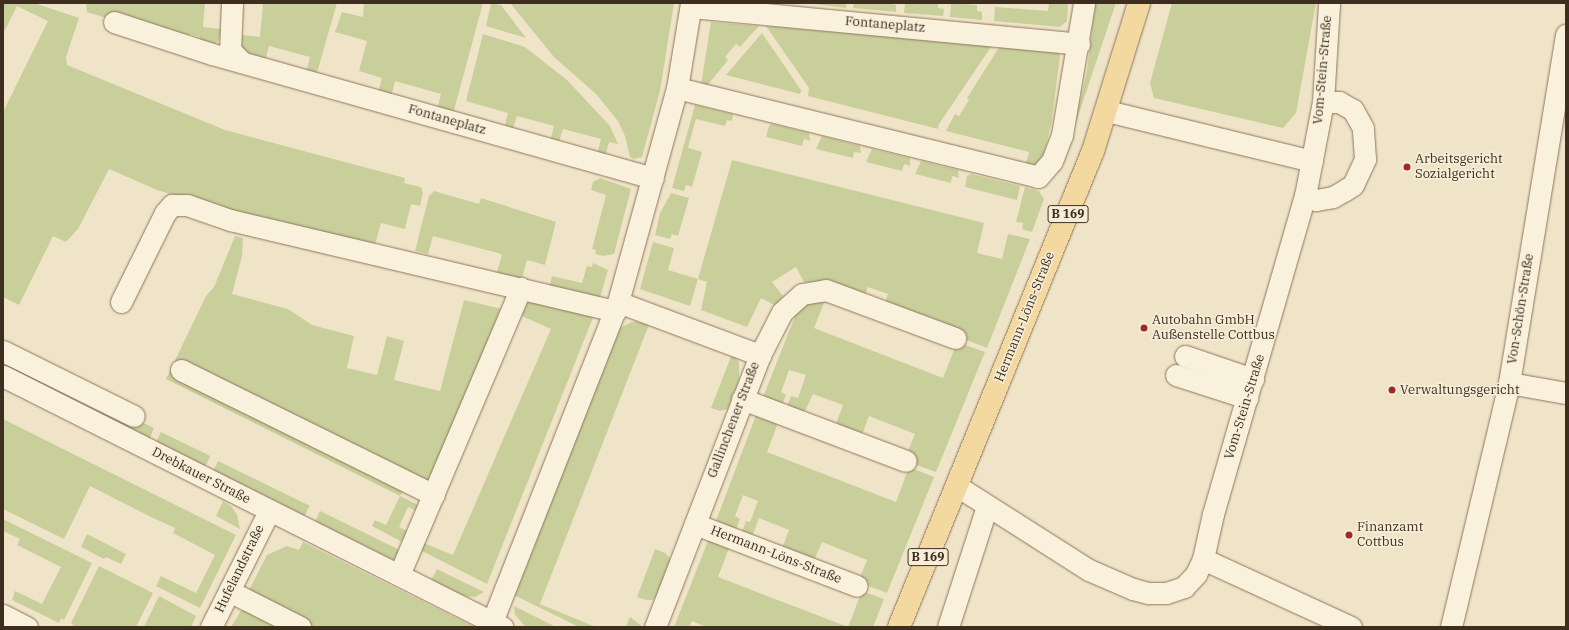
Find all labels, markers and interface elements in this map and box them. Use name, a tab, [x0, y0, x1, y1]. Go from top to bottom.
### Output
street label: Fontaneplatz	[844, 14, 926, 36]
street label: Vom-Stein-Straße	[1310, 15, 1336, 125]
street label: Fontaneplatz	[406, 101, 488, 139]
place label: Arbeitsgericht Sozialgericht	[1415, 152, 1503, 183]
marker: Arbeitsgericht Sozialgericht	[1402, 162, 1412, 172]
road number: B 169	[1047, 204, 1089, 224]
street label: Hermann-Löns-Straße	[992, 250, 1058, 384]
street label: Von-Schön-Straße	[1505, 253, 1537, 365]
place label: Autobahn GmbH Außenstelle Cottbus	[1152, 313, 1275, 344]
marker: Autobahn GmbH Außenstelle Cottbus	[1139, 323, 1149, 333]
street label: Vom-Stein-Straße	[1222, 352, 1268, 462]
street label: Gallinchener Straße	[705, 360, 763, 480]
place label: Verwaltungsgericht	[1400, 382, 1519, 398]
marker: Verwaltungsgericht	[1387, 385, 1397, 395]
street label: Drebkauer Straße	[149, 444, 253, 508]
place label: Finanzamt Cottbus	[1357, 520, 1423, 551]
street label: Hufelandstraße	[212, 523, 268, 615]
street label: Hermann-Löns-Straße	[708, 523, 844, 587]
marker: Finanzamt Cottbus	[1344, 530, 1354, 540]
road number: B 169	[907, 547, 949, 567]

